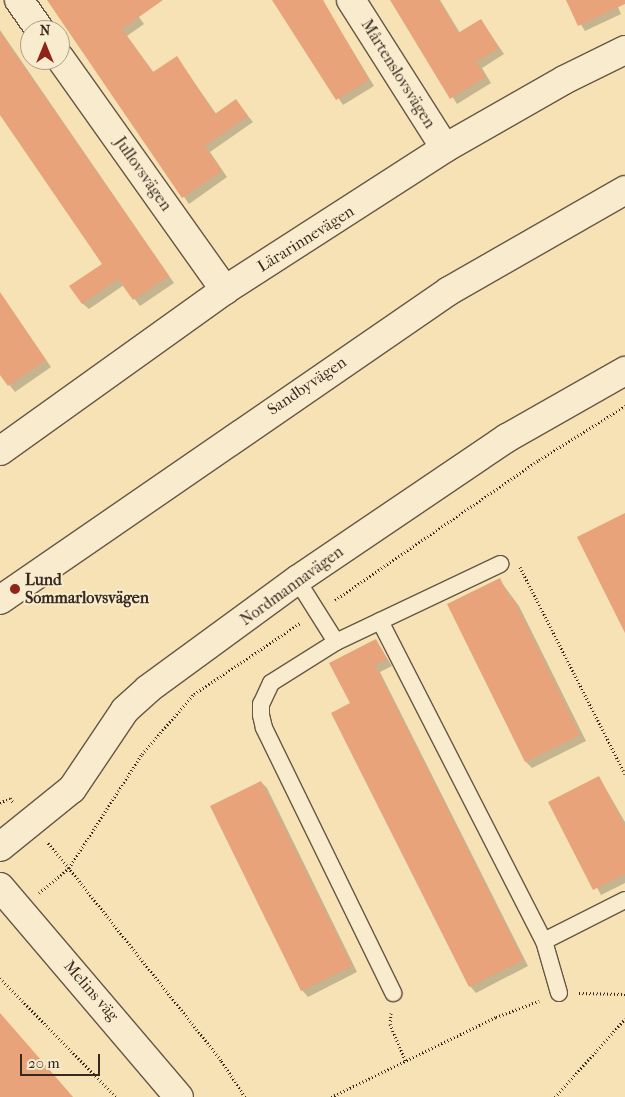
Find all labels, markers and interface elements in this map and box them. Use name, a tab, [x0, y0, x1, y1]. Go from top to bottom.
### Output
street label: Mårtenslovsvägen	[357, 16, 439, 132]
north arrow	[20, 20, 70, 70]
text: N	[40, 22, 50, 39]
street label: Jullovsvägen	[110, 133, 176, 215]
street label: Lärarinnevägen	[254, 202, 358, 276]
street label: Sandbyvägen	[264, 353, 350, 419]
street label: Nordmannavägen	[237, 542, 347, 630]
place label: Lund Sommarlovsvägen	[25, 570, 149, 608]
marker: Lund Sommarlovsvägen	[9, 583, 21, 595]
street label: Melins väg	[60, 957, 122, 1025]
scale bar	[22, 1044, 102, 1076]
text: 20 m	[28, 1054, 60, 1072]

